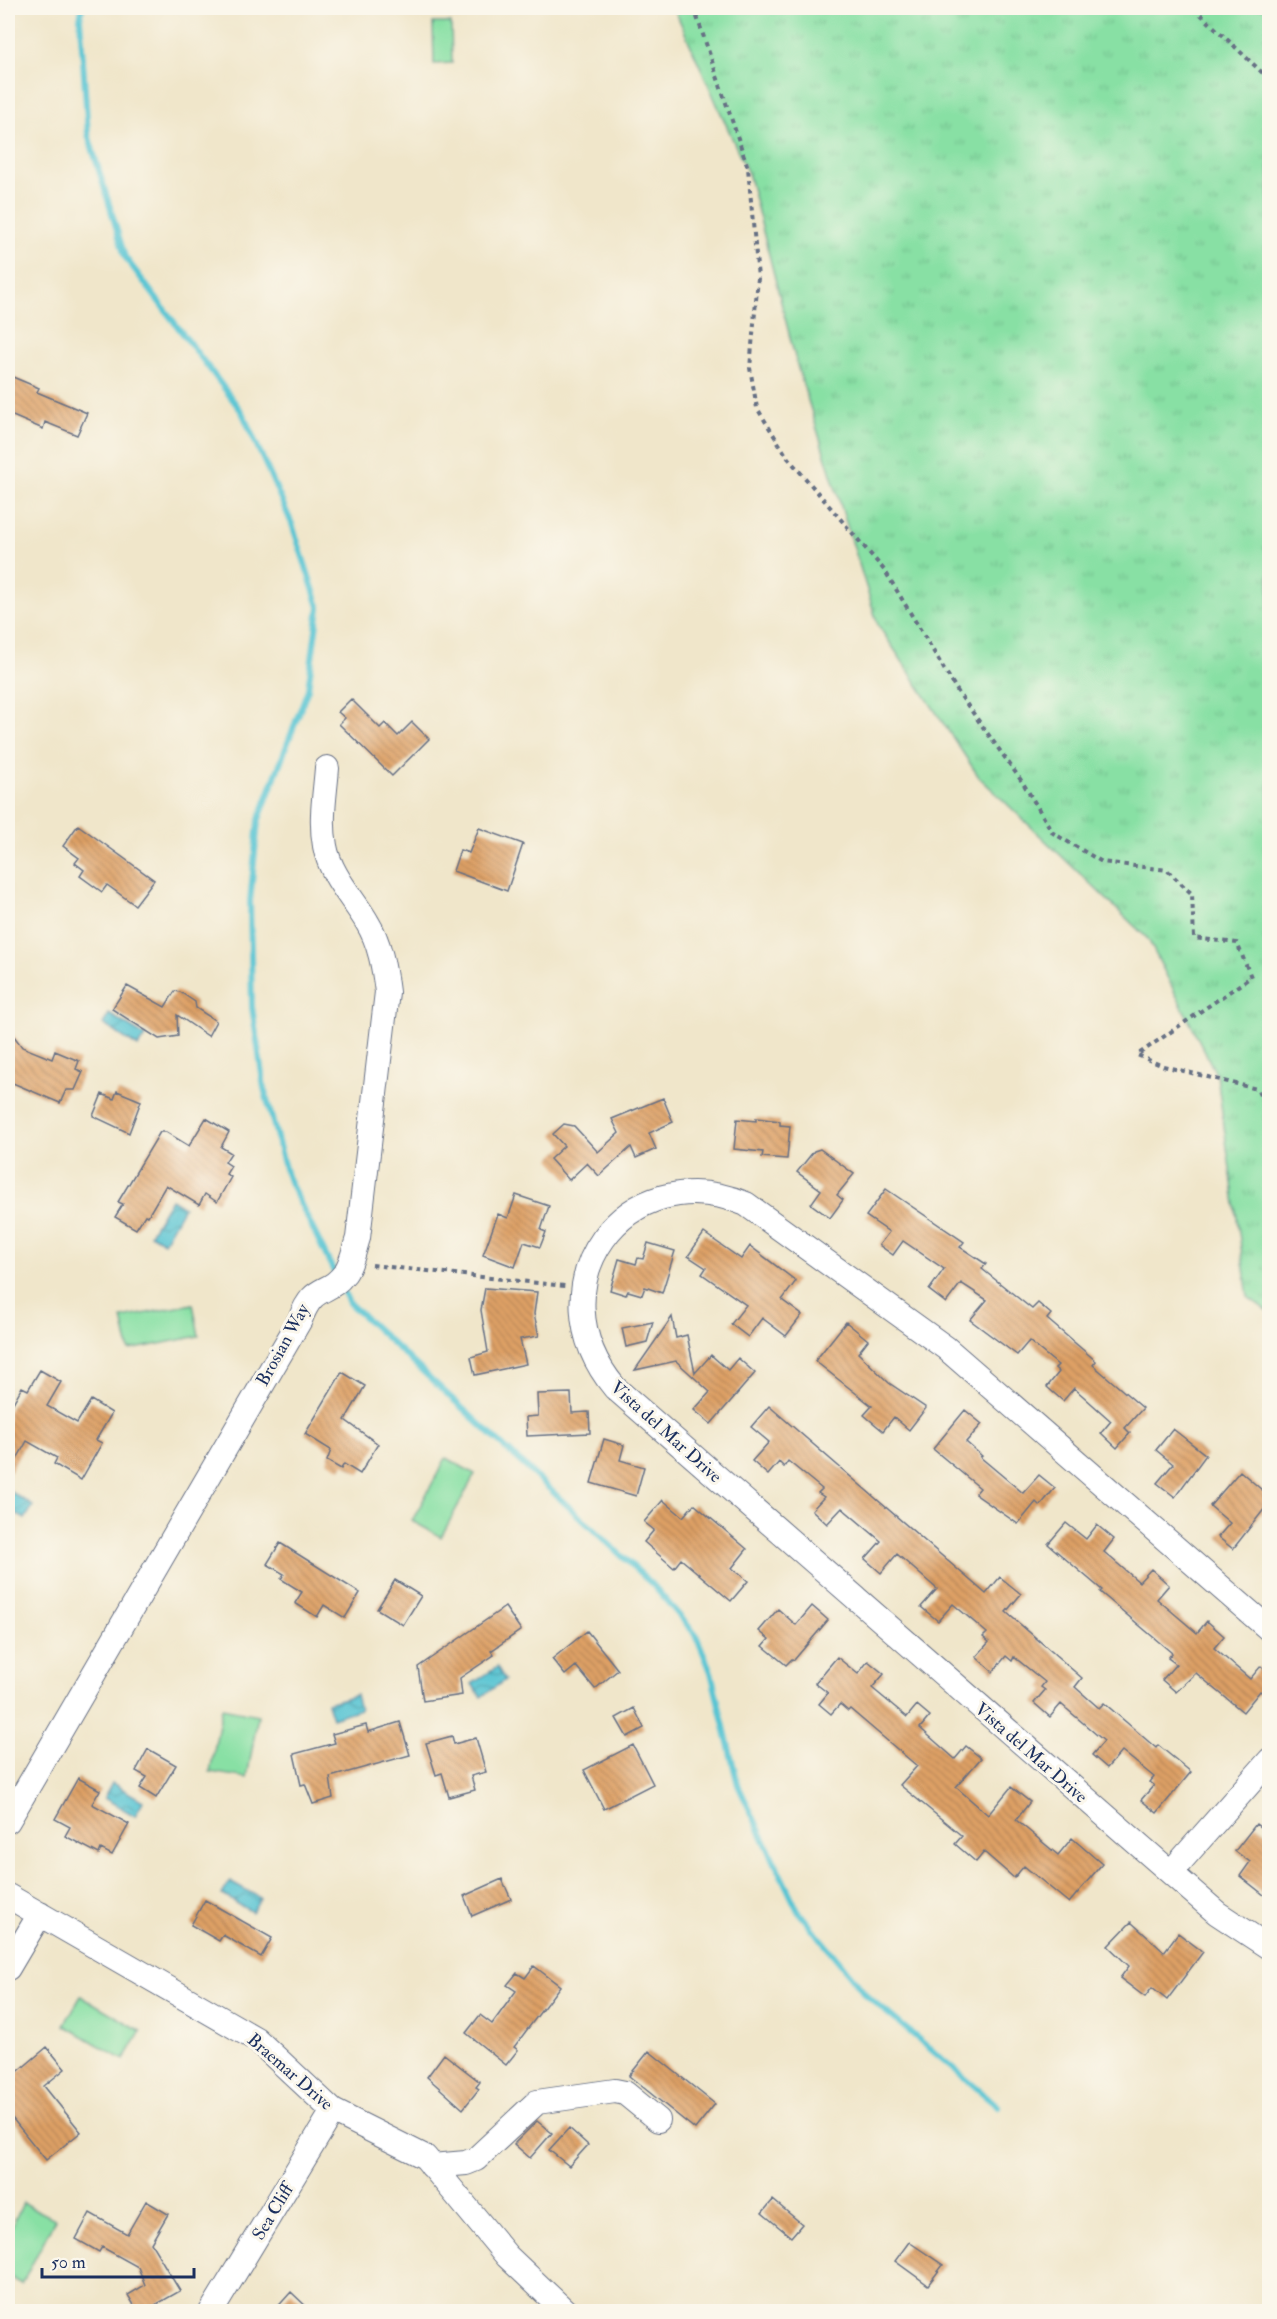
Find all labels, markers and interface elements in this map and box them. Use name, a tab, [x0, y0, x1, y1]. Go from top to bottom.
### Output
street label: Brosian Way	[251, 1299, 315, 1390]
street label: Vista del Mar Drive	[606, 1376, 727, 1488]
street label: Vista del Mar Drive	[970, 1698, 1092, 1809]
street label: Braemar Drive	[242, 2028, 338, 2116]
street label: Sea Cliff	[247, 2177, 300, 2244]
scale bar	[42, 2241, 194, 2279]
text: 50 m	[51, 2251, 86, 2274]

